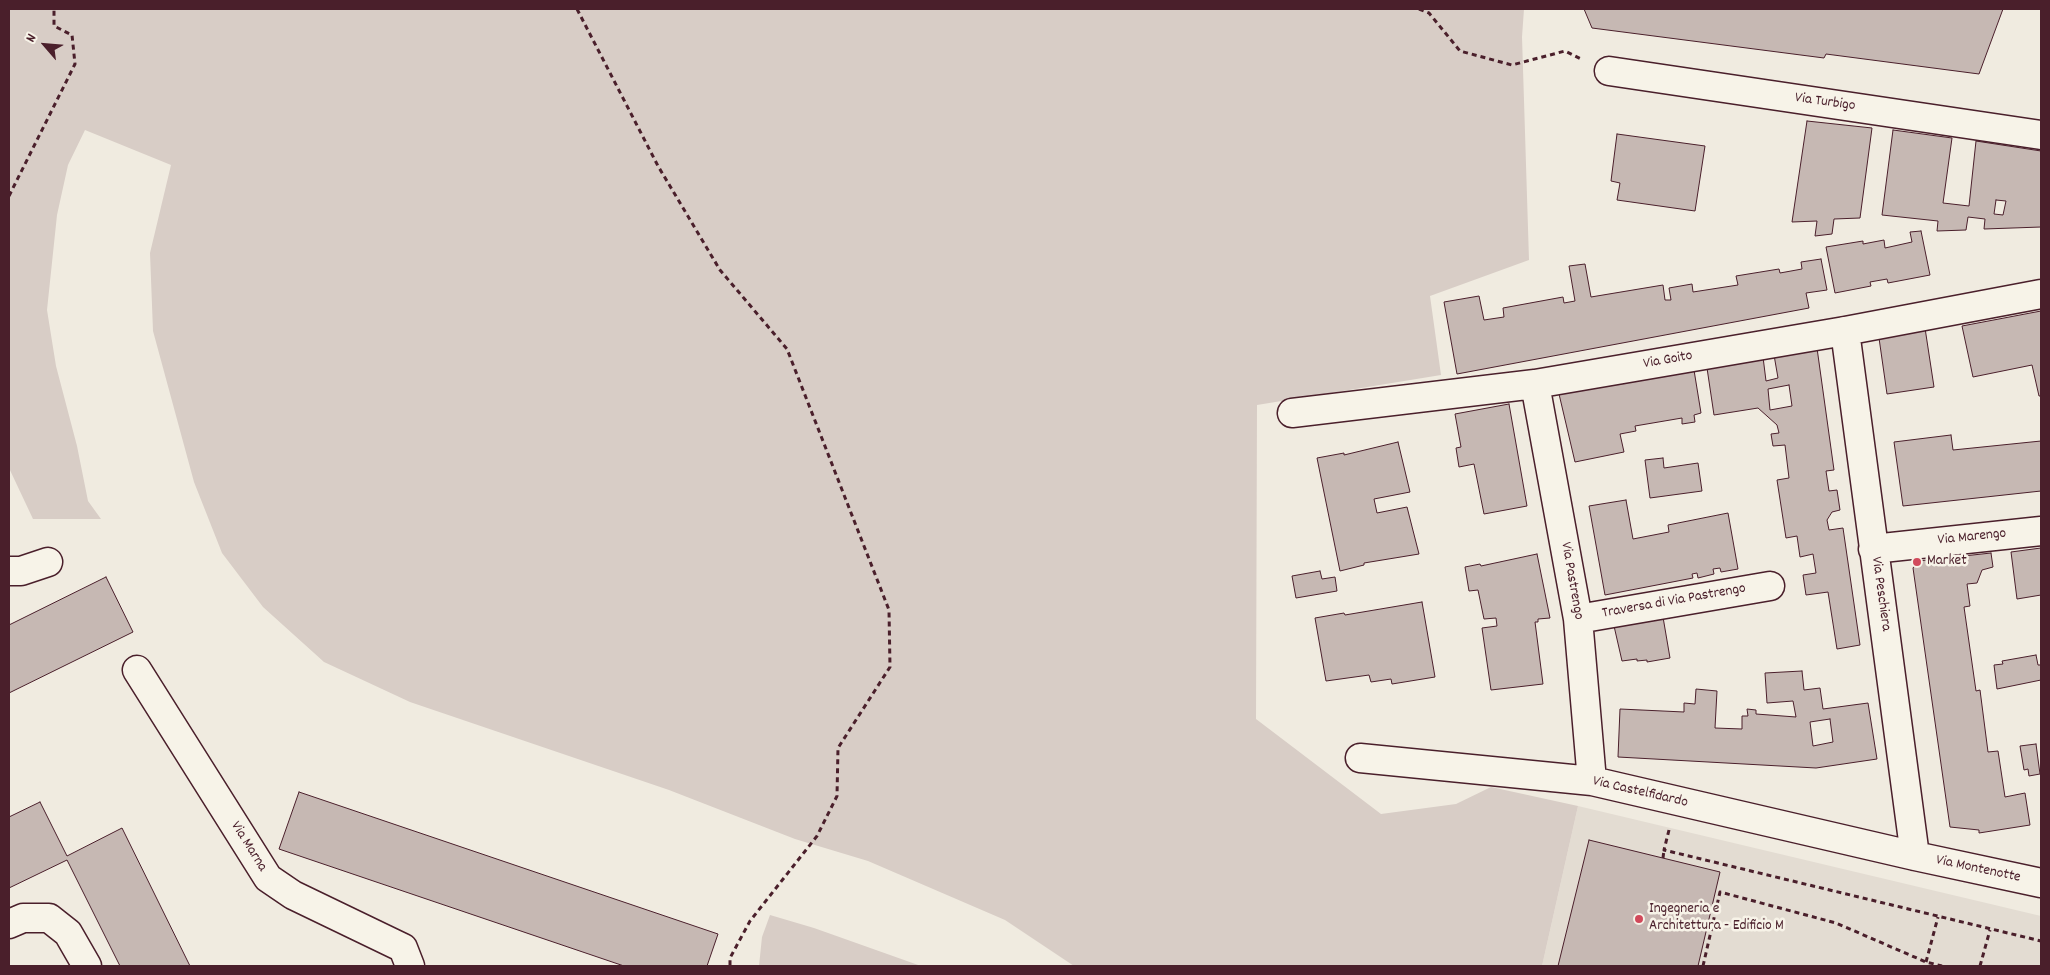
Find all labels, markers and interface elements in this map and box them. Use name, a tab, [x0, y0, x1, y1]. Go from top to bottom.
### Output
north arrow	[20, 20, 70, 70]
text: N	[21, 31, 42, 46]
street label: Via Turbigo	[1794, 90, 1856, 116]
street label: Via Goito	[1642, 348, 1694, 374]
street label: Via Marengo	[1937, 525, 2007, 551]
street label: Via Pastrengo	[1555, 541, 1587, 621]
place label: Market	[1927, 553, 1967, 571]
street label: Via Peschiera	[1866, 556, 1894, 632]
marker: Market	[1911, 556, 1923, 568]
street label: Traversa di Via Pastrengo	[1601, 581, 1747, 623]
street label: Via Castelfidardo	[1591, 773, 1689, 813]
street label: Via Marna	[226, 819, 270, 875]
street label: Via Montenotte	[1934, 852, 2022, 888]
place label: Ingegneria e Architettura - Edificio M	[1649, 901, 1784, 936]
marker: Ingegneria e Architettura - Edificio M	[1633, 913, 1645, 925]

